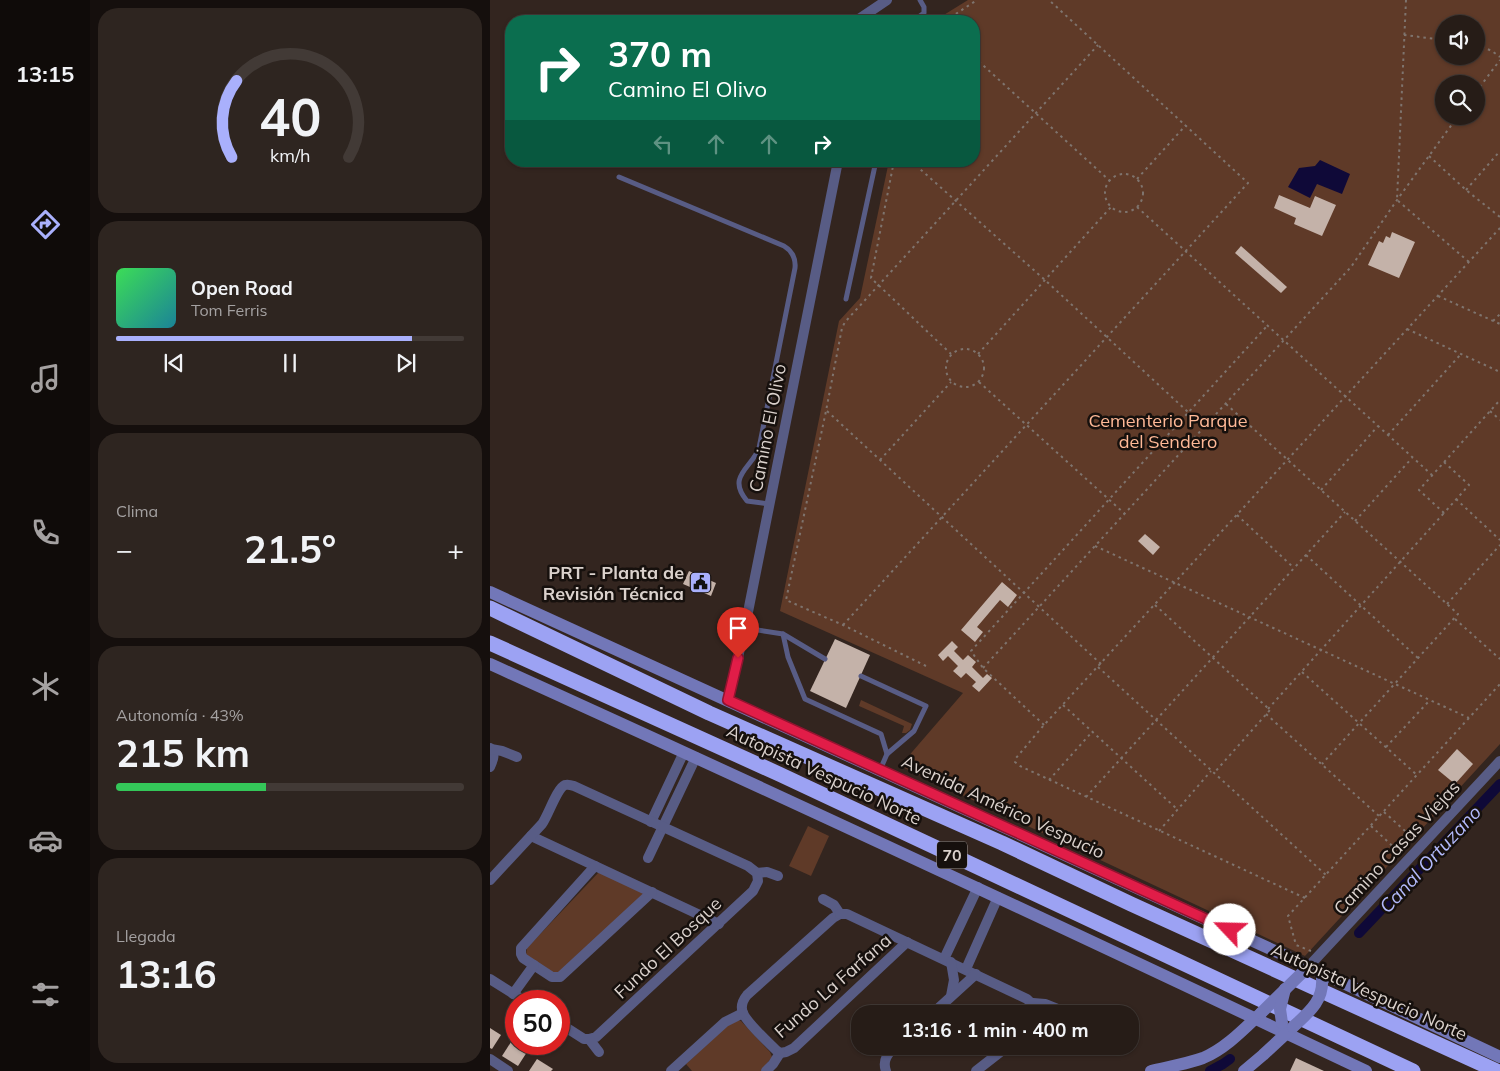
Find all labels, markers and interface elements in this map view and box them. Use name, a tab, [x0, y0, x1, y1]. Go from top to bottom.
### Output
map controls	[1435, 15, 1485, 125]
button: sound	[1435, 15, 1485, 65]
text: 370 m	[608, 32, 712, 76]
icon: right	[525, 35, 590, 100]
text: 13:15	[16, 60, 74, 88]
text: Camino El Olivo	[608, 75, 767, 103]
button: search	[1435, 75, 1485, 125]
text: 40	[259, 84, 321, 149]
icon: left	[649, 130, 677, 158]
icon: ahead	[702, 130, 730, 158]
icon: ahead	[755, 130, 783, 158]
icon: right	[808, 130, 836, 158]
text: km/h	[270, 144, 310, 166]
icon: directions	[28, 207, 63, 242]
text: Open Road	[191, 276, 293, 300]
text: Tom Ferris	[191, 300, 268, 320]
icon: previous	[160, 349, 188, 377]
icon: pause	[276, 349, 304, 377]
icon: next	[392, 349, 420, 377]
icon: music	[28, 361, 63, 396]
street label: Camino El Olivo	[744, 362, 791, 494]
park label: Cementerio Parque del Sendero	[1089, 409, 1247, 453]
text: Clima	[116, 501, 158, 521]
icon: phone	[28, 515, 63, 550]
text: 21.5°	[244, 525, 336, 573]
text: −	[116, 532, 133, 567]
text: +	[447, 532, 464, 567]
place label: PRT - Planta de Revisión Técnica	[543, 561, 684, 605]
public building icon: PRT - Planta de Revisión Técnica	[688, 571, 712, 595]
pin	[717, 607, 759, 658]
icon: arrive	[724, 614, 752, 642]
icon: climate	[28, 669, 63, 704]
text: Autonomía · 43%	[116, 705, 244, 725]
street label: Autopista Vespucio Norte	[723, 719, 925, 830]
text: 215 km	[116, 729, 250, 777]
street label: Avenida Américo Vespucio	[898, 749, 1108, 864]
street label: Camino Casas Viejas	[1328, 776, 1465, 920]
water label: Canal Ortuzano	[1374, 800, 1486, 918]
icon: car	[28, 823, 63, 858]
road number: 70	[937, 842, 967, 868]
street label: Fundo El Bosque	[609, 892, 726, 1003]
position arrow	[1203, 903, 1255, 955]
text: Llegada	[116, 926, 176, 946]
street label: Fundo La Farfana	[769, 929, 896, 1043]
street label: Autopista Vespucio Norte	[1268, 938, 1471, 1045]
text: 13:16	[116, 950, 217, 998]
icon: filters	[28, 977, 63, 1012]
speed limit sign: 50	[505, 990, 570, 1055]
text: 13:16 · 1 min · 400 m	[901, 1018, 1089, 1042]

